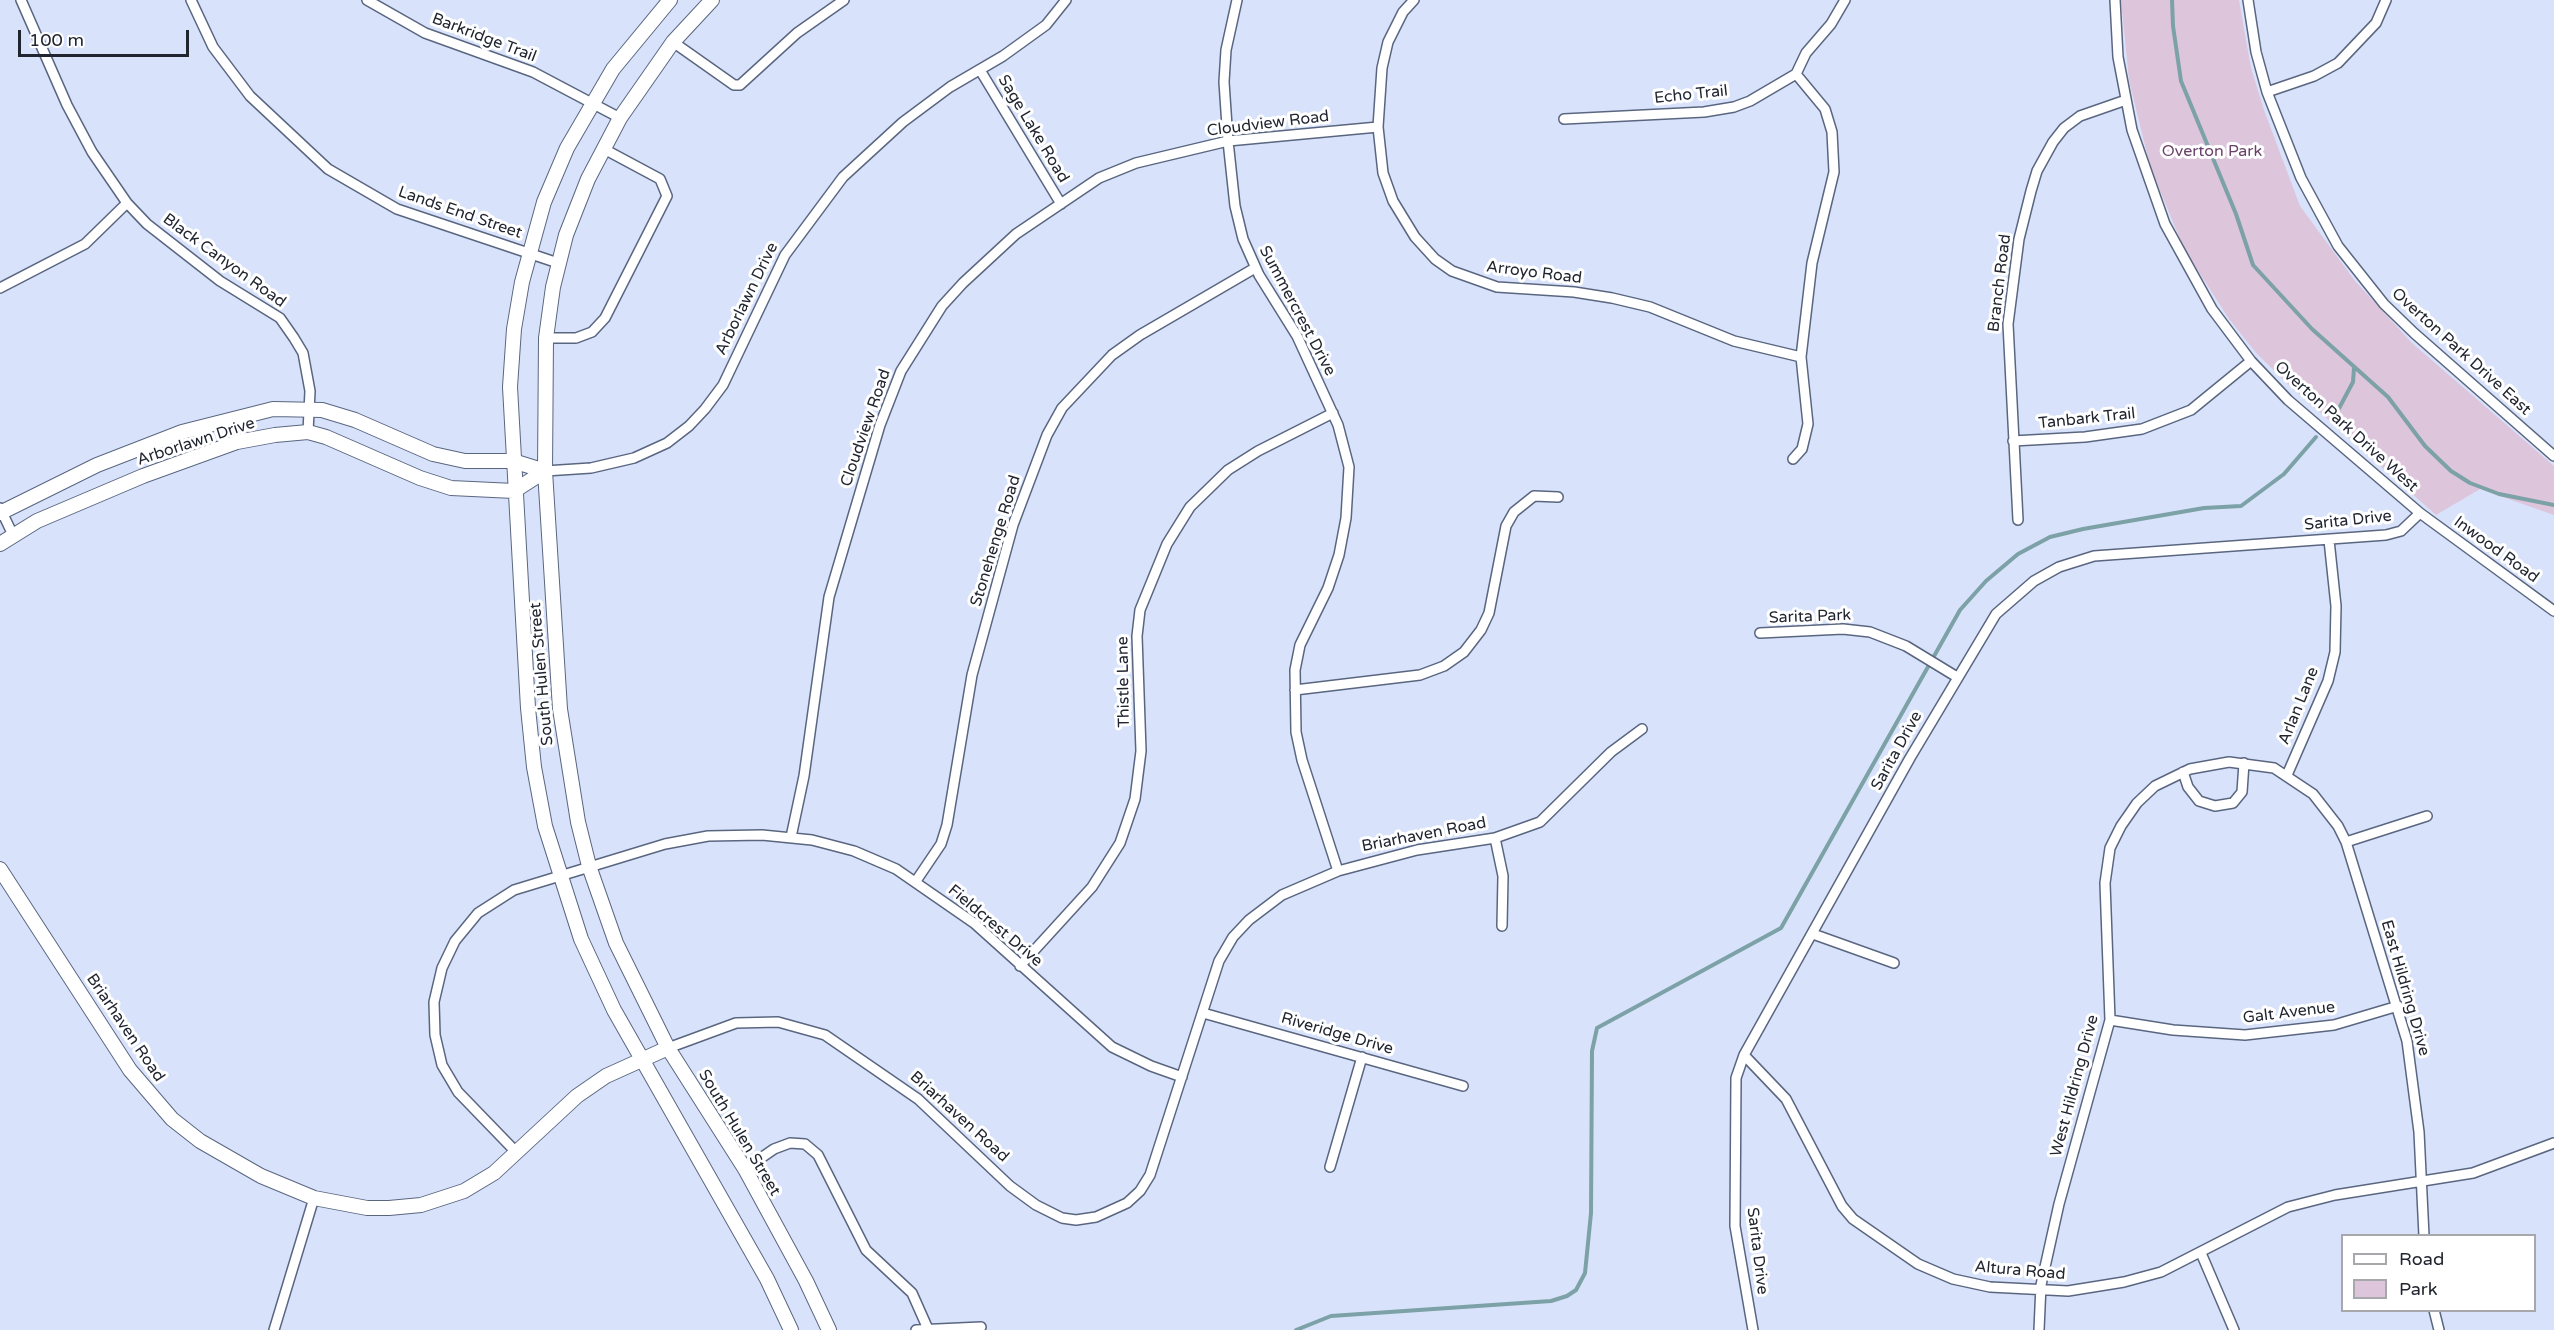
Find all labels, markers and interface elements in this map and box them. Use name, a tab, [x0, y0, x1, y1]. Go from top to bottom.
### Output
street label: Barkridge Trail	[429, 9, 539, 67]
scale bar	[21, 18, 192, 56]
text: 100 m	[29, 29, 84, 51]
street label: Sage Lake Road	[993, 72, 1073, 186]
street label: Echo Trail	[1653, 82, 1729, 108]
street label: Cloudview Road	[1206, 107, 1330, 141]
park label: Overton Park	[2162, 142, 2262, 162]
street label: Lands End Street	[396, 183, 524, 243]
street label: Black Canyon Road	[159, 210, 289, 312]
street label: Branch Road	[1984, 233, 2016, 333]
street label: Arborlawn Drive	[711, 240, 783, 358]
street label: Summercrest Drive	[1255, 243, 1339, 379]
street label: Arroyo Road	[1485, 258, 1583, 288]
street label: Overton Park Drive East	[2387, 284, 2535, 420]
street label: Overton Park Drive West	[2270, 358, 2422, 496]
street label: Cloudview Road	[837, 367, 895, 489]
street label: Tanbark Trail	[2038, 404, 2136, 434]
street label: Arborlawn Drive	[135, 414, 257, 470]
street label: Stonehenge Road	[967, 473, 1025, 609]
street label: Sarita Drive	[2303, 507, 2393, 535]
street label: Inwood Road	[2450, 513, 2542, 587]
street label: South Hulen Street	[526, 602, 558, 746]
street label: Sarita Park	[1768, 606, 1852, 628]
street label: Thistle Lane	[1114, 636, 1134, 728]
street label: Arlan Lane	[2275, 664, 2323, 748]
street label: Sarita Drive	[1867, 708, 1927, 794]
street label: Briarhaven Road	[1360, 814, 1488, 856]
street label: Fieldcrest Drive	[944, 881, 1046, 971]
street label: East Hildring Drive	[2376, 918, 2434, 1058]
street label: Briarhaven Road	[82, 970, 168, 1086]
street label: Galt Avenue	[2242, 998, 2336, 1028]
street label: Riveridge Drive	[1279, 1009, 1395, 1059]
street label: West Hildring Drive	[2047, 1013, 2103, 1159]
street label: South Hulen Street	[694, 1066, 784, 1200]
street label: Briarhaven Road	[906, 1068, 1012, 1166]
street label: Sarita Drive	[1742, 1206, 1772, 1296]
legend	[2341, 1234, 2536, 1312]
text: Road	[2399, 1248, 2444, 1270]
street label: Altura Road	[1974, 1257, 2066, 1285]
text: Park	[2399, 1278, 2437, 1300]

